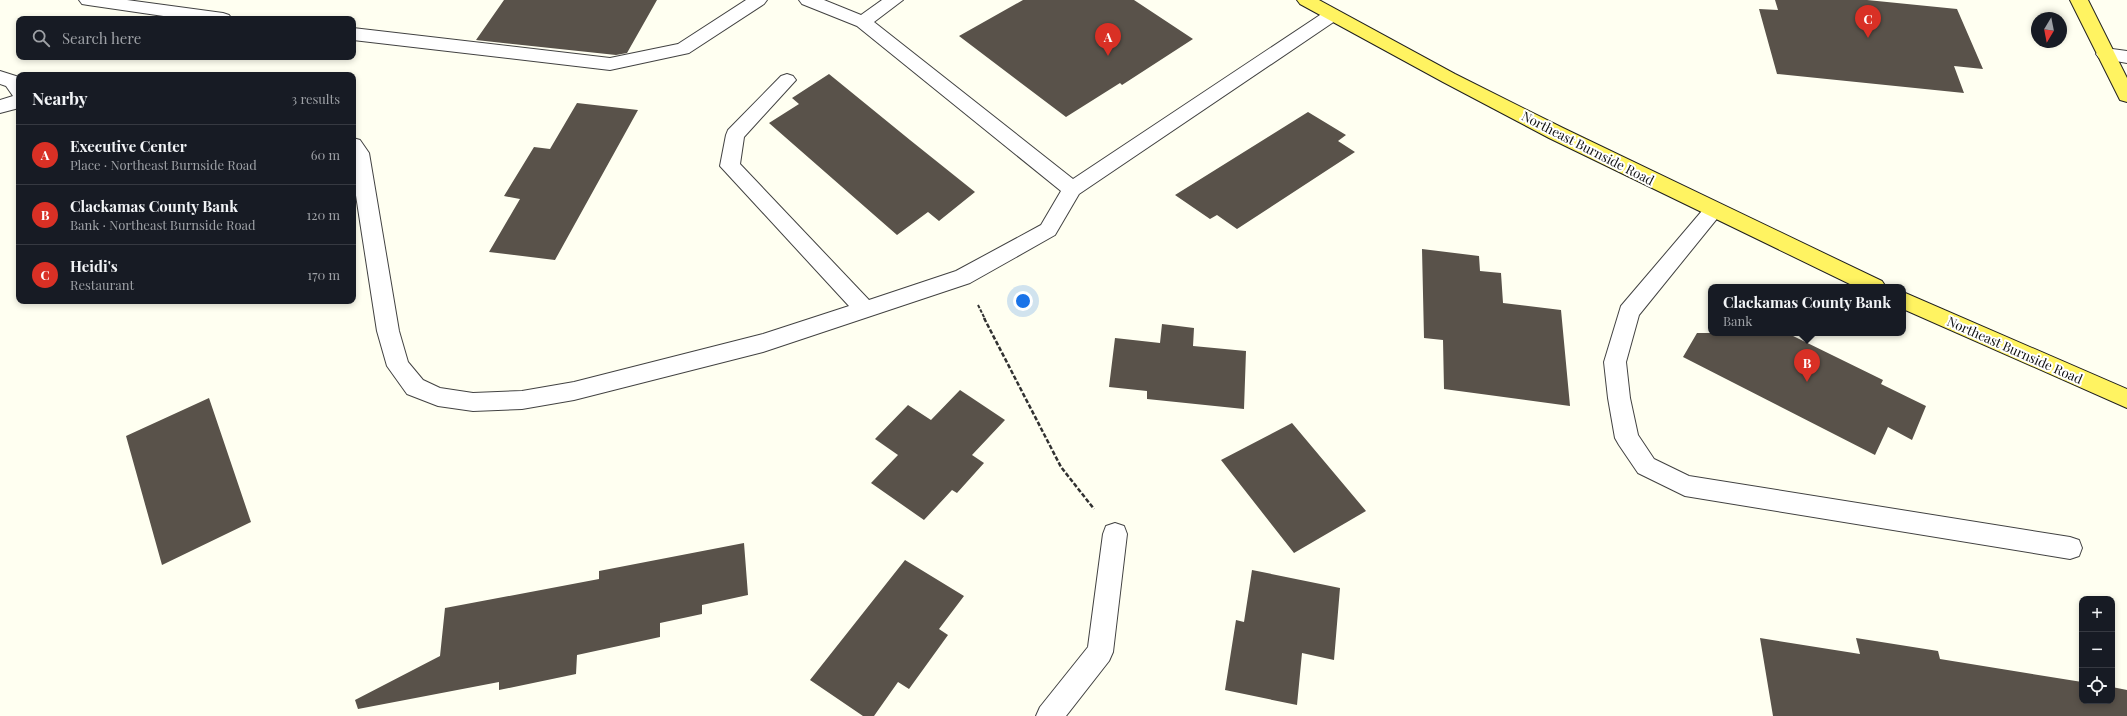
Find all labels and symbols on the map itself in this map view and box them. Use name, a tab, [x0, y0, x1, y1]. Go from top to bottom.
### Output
pin: C	[1855, 5, 1881, 38]
north arrow	[2031, 12, 2067, 48]
pin: A	[1095, 23, 1121, 56]
street label: Northeast Burnside Road	[1519, 107, 1658, 189]
your location	[1013, 291, 1033, 311]
street label: Northeast Burnside Road	[1945, 312, 2086, 387]
pin: B	[1794, 349, 1820, 382]

